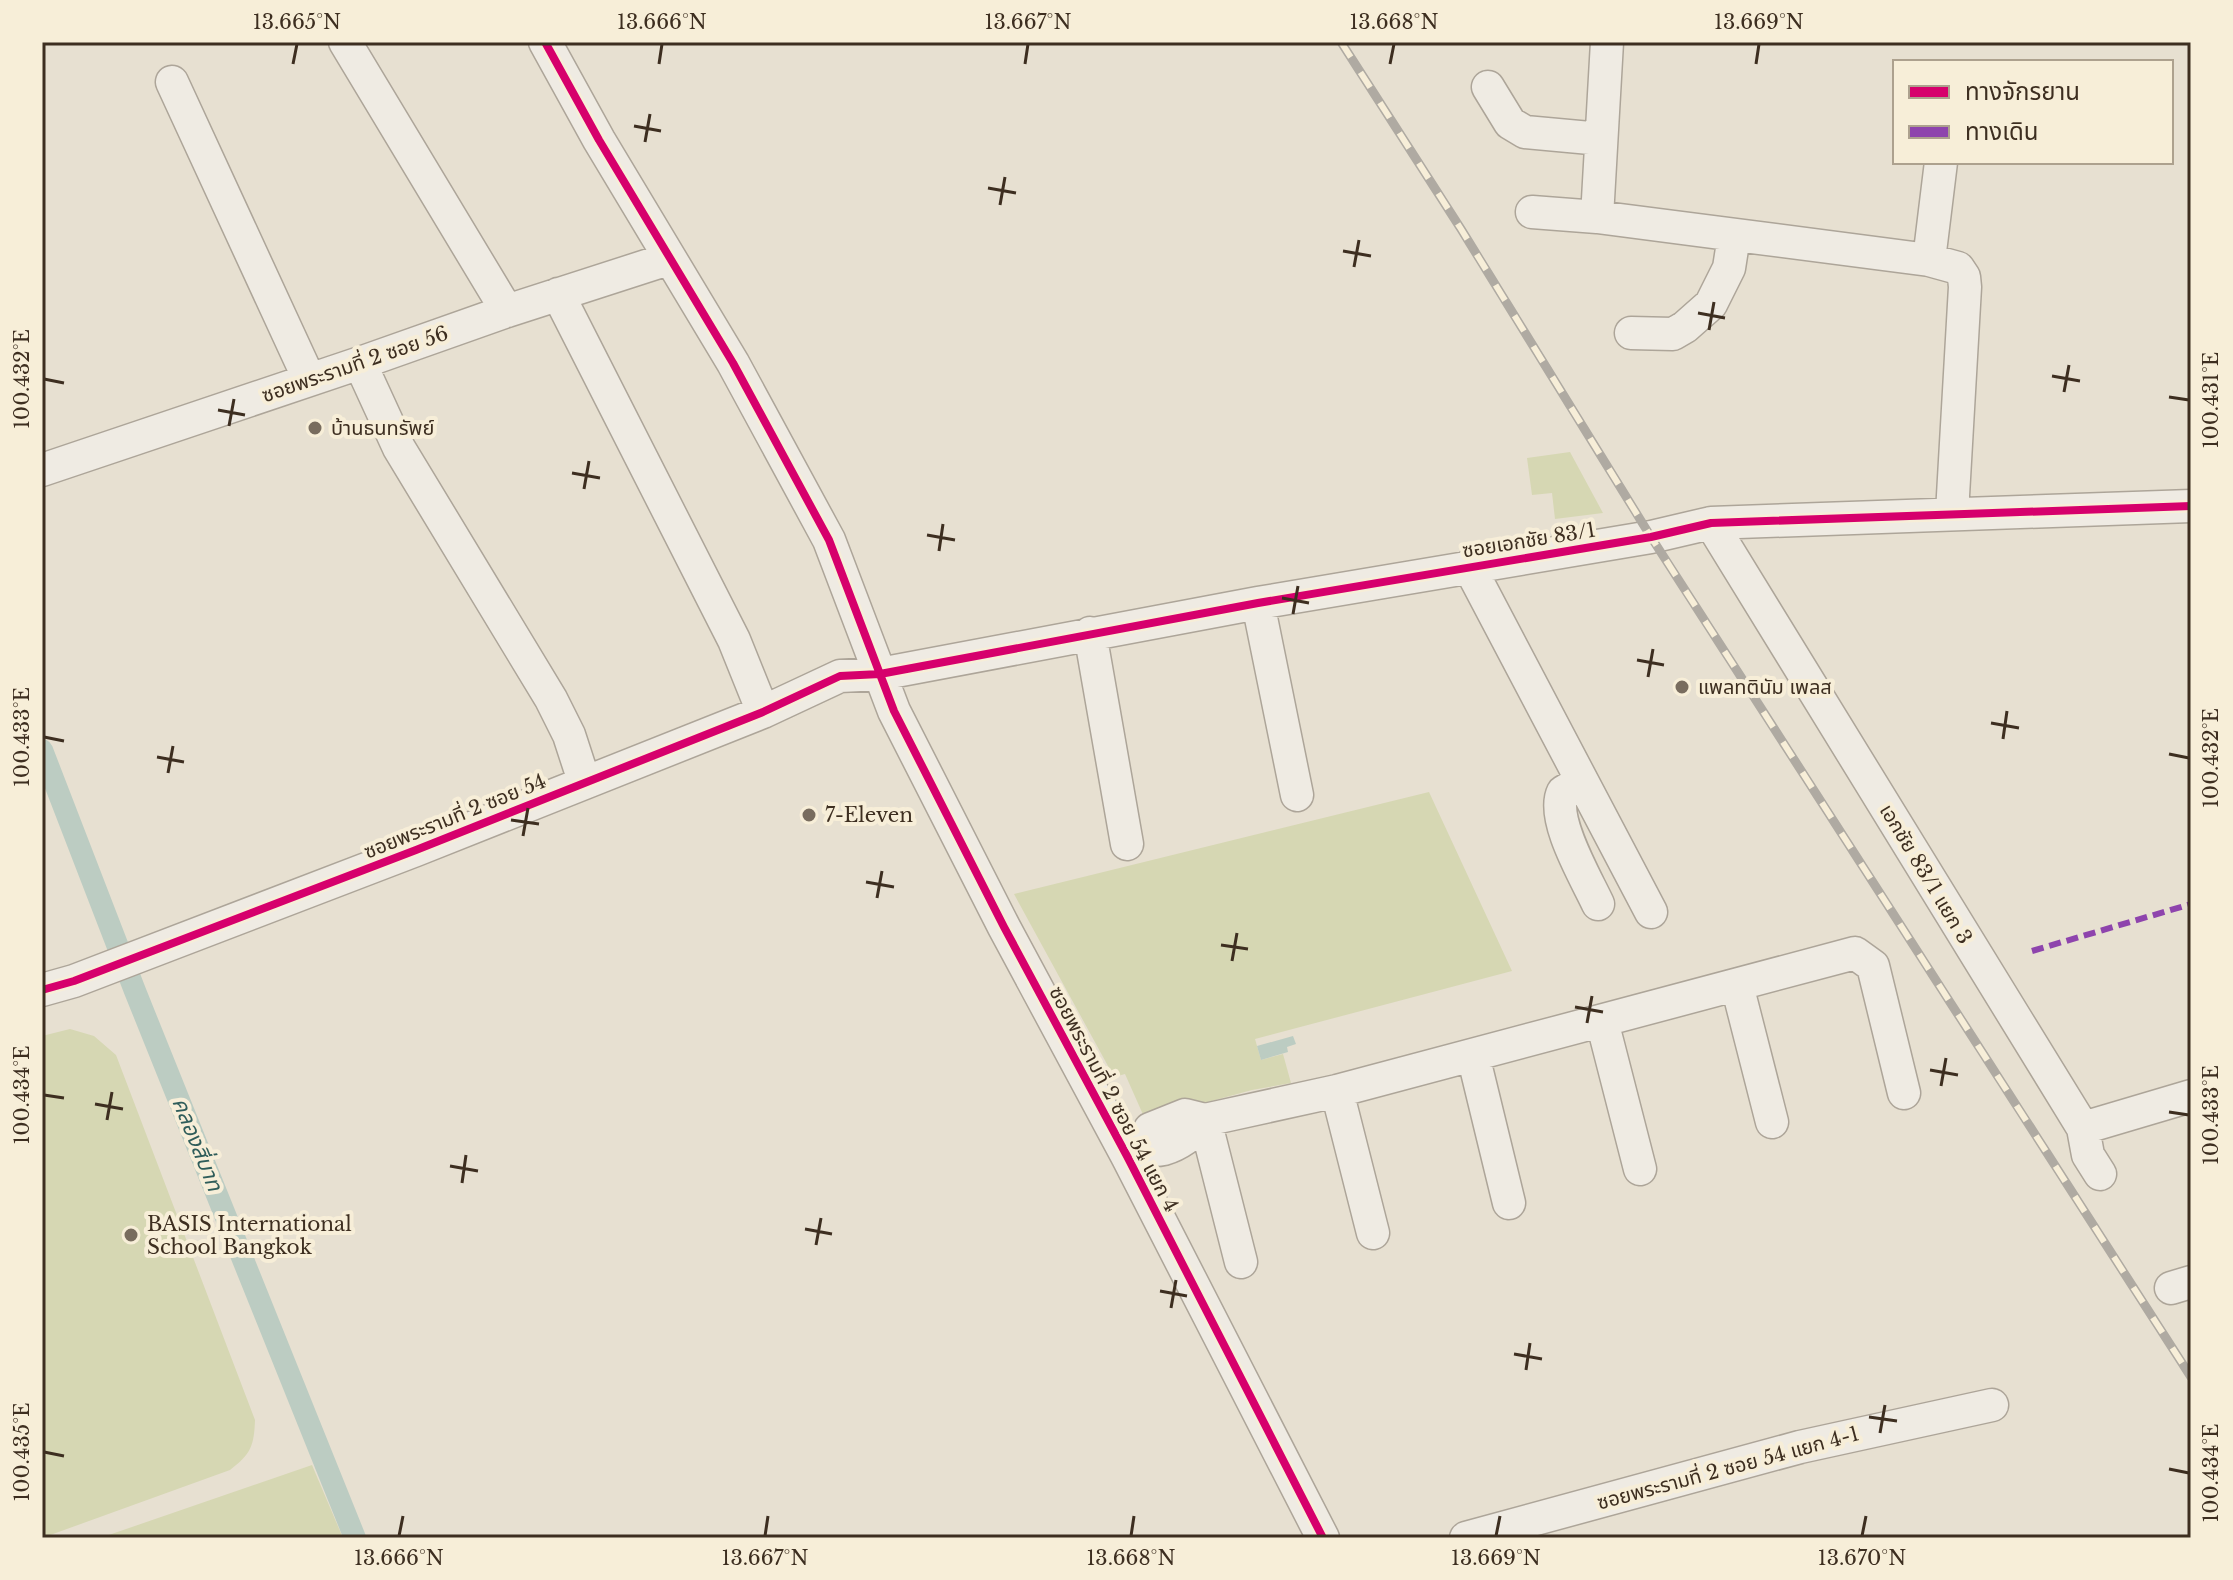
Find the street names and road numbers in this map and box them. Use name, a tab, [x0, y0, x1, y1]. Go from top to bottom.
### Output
street label: ซอยพระรามที่ 2 ซอย 56	[258, 319, 451, 407]
street label: ซอยเอกชัย 83/1	[1461, 518, 1597, 562]
street label: ซอยพระรามที่ 2 ซอย 54	[360, 767, 550, 864]
street label: เอกชัย 83/1 แยก 3	[1875, 800, 1977, 948]
street label: ซอยพระรามที่ 2 ซอย 54 แยก 4	[1044, 981, 1186, 1216]
street label: ซอยพระรามที่ 2 ซอย 54 แยก 4-1	[1594, 1419, 1862, 1515]

